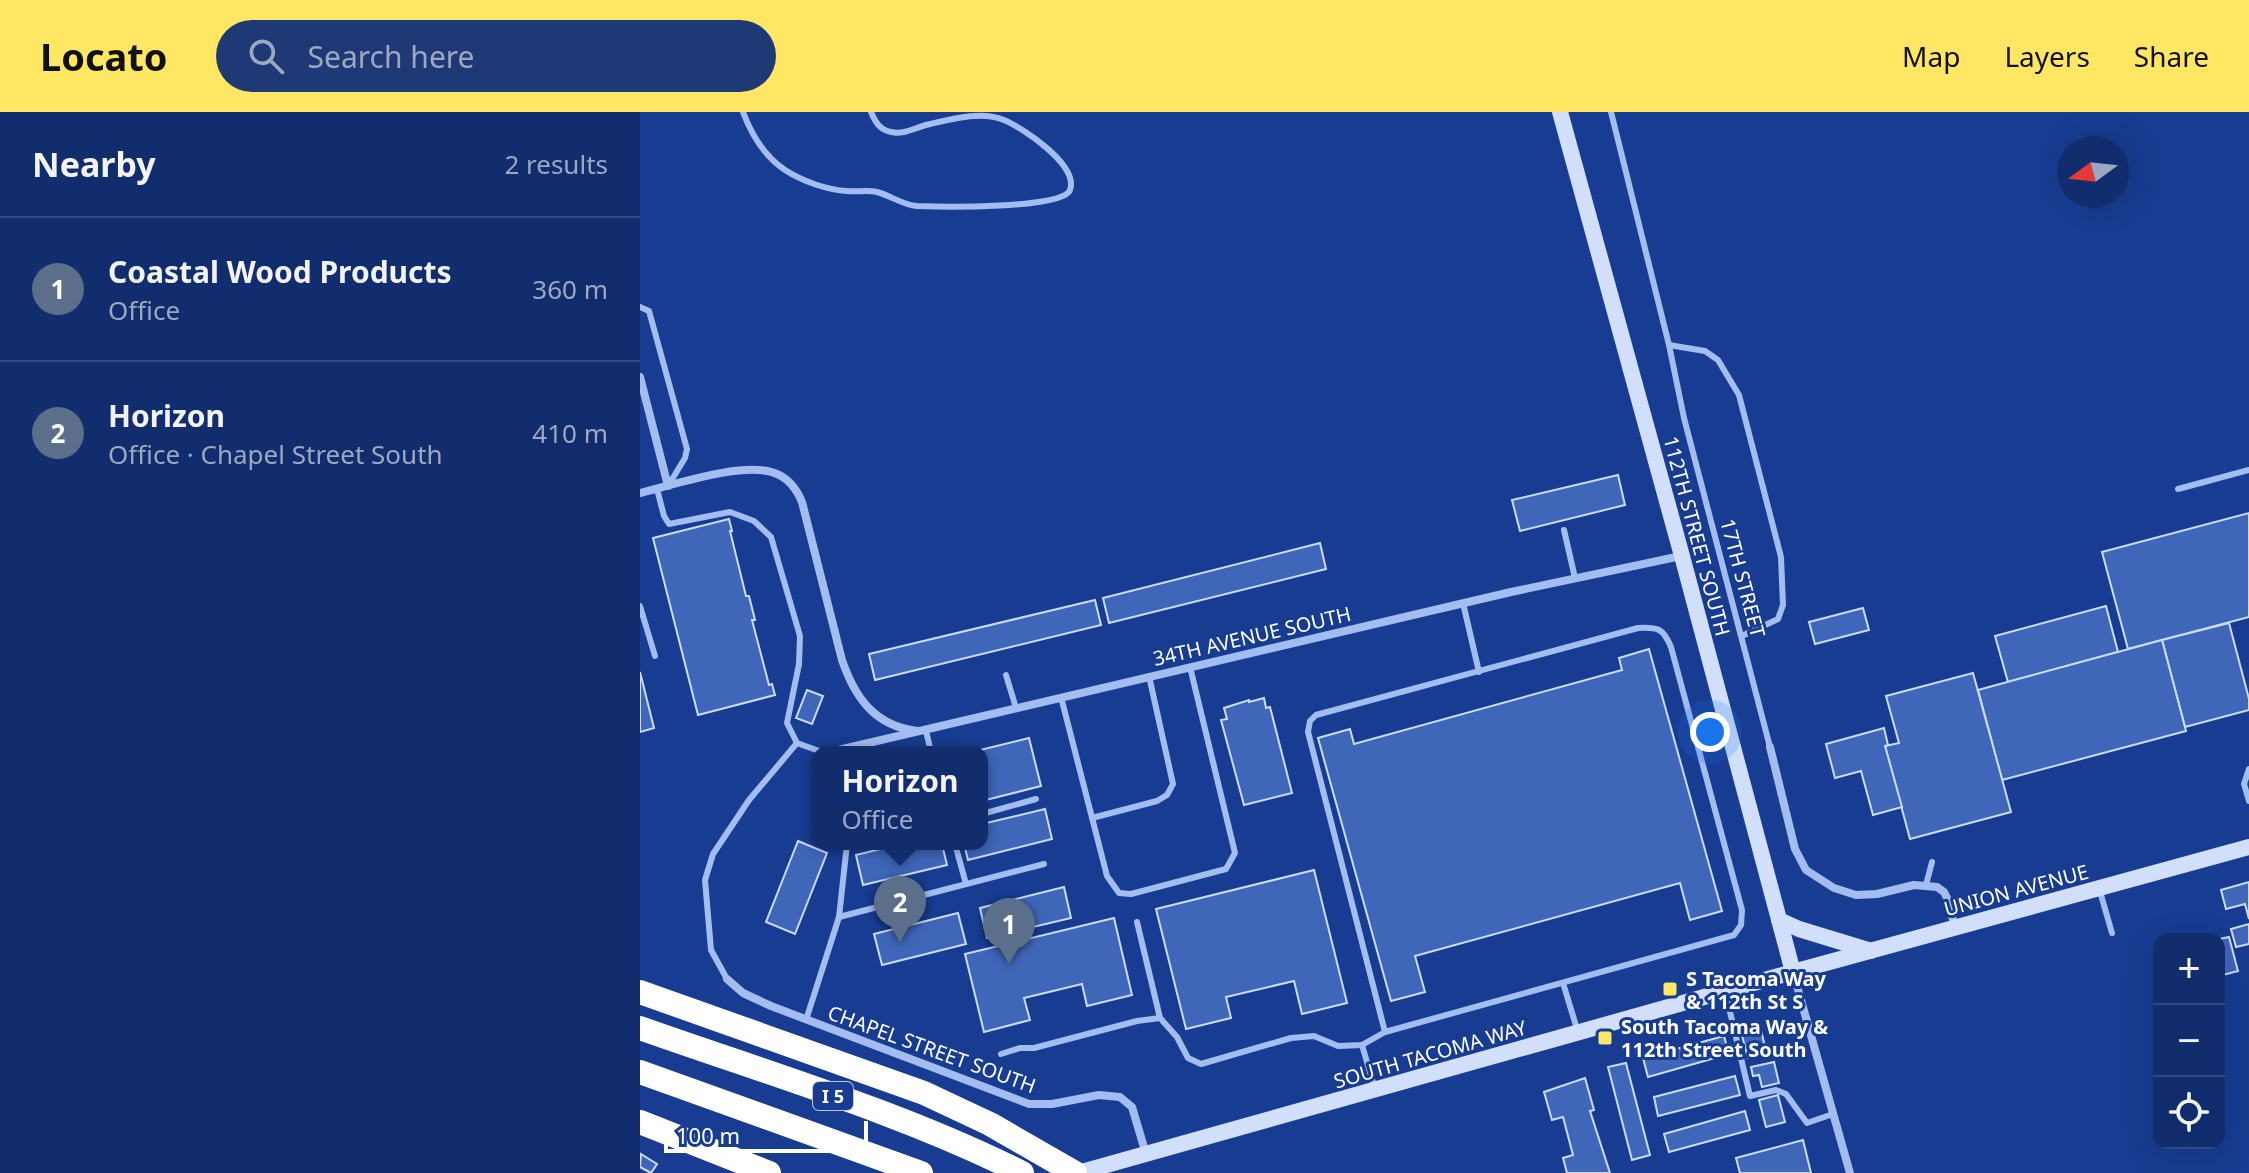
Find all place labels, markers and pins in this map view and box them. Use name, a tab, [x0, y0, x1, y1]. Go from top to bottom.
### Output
pin: 2	[874, 876, 926, 942]
pin: 1	[983, 898, 1035, 964]
place label: S Tacoma Way & 112th St S	[1686, 965, 1827, 1015]
marker: S Tacoma Way & 112th St S	[1661, 980, 1679, 998]
place label: South Tacoma Way & 112th Street South	[1621, 1013, 1828, 1063]
marker: South Tacoma Way & 112th Street South	[1596, 1029, 1614, 1047]

